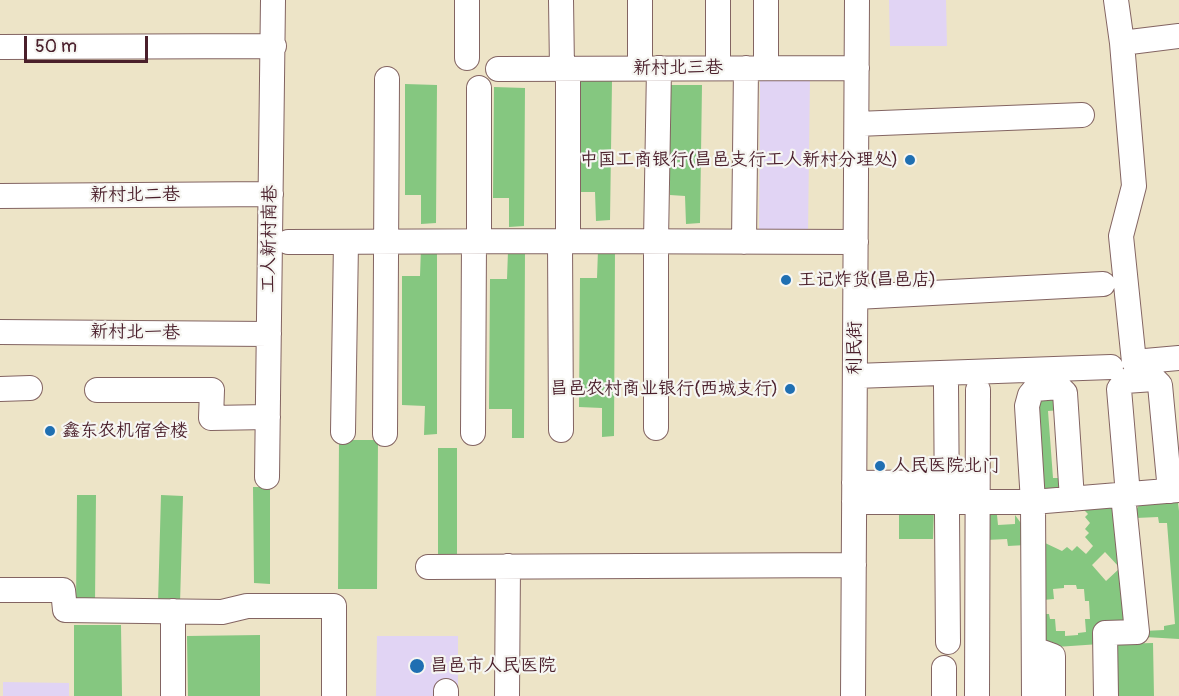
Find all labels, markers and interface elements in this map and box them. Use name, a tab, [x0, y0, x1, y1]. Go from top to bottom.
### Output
scale bar	[27, 24, 152, 62]
text: 50 m	[35, 35, 77, 58]
street label: 新村北三巷	[633, 57, 723, 79]
place label: 中国工商银行(昌邑支行工人新村分理处)	[580, 149, 898, 171]
marker: 中国工商银行(昌邑支行工人新村分理处)	[903, 153, 917, 167]
street label: 新村北二巷	[90, 184, 180, 206]
street label: 工人新村南巷	[258, 185, 282, 293]
place label: 王记炸货(昌邑店)	[798, 269, 936, 291]
marker: 王记炸货(昌邑店)	[779, 273, 793, 287]
street label: 新村北一巷	[90, 321, 180, 345]
street label: 利民街	[844, 321, 866, 375]
place label: 昌邑农村商业银行(西城支行)	[550, 378, 778, 400]
marker: 昌邑农村商业银行(西城支行)	[783, 382, 797, 396]
place label: 鑫东农机宿舍楼	[62, 420, 188, 442]
marker: 鑫东农机宿舍楼	[43, 424, 57, 438]
place label: 人民医院北门	[892, 455, 1000, 477]
marker: 人民医院北门	[873, 459, 887, 473]
place label: 昌邑市人民医院	[430, 655, 556, 677]
marker: 昌邑市人民医院	[408, 657, 426, 675]

